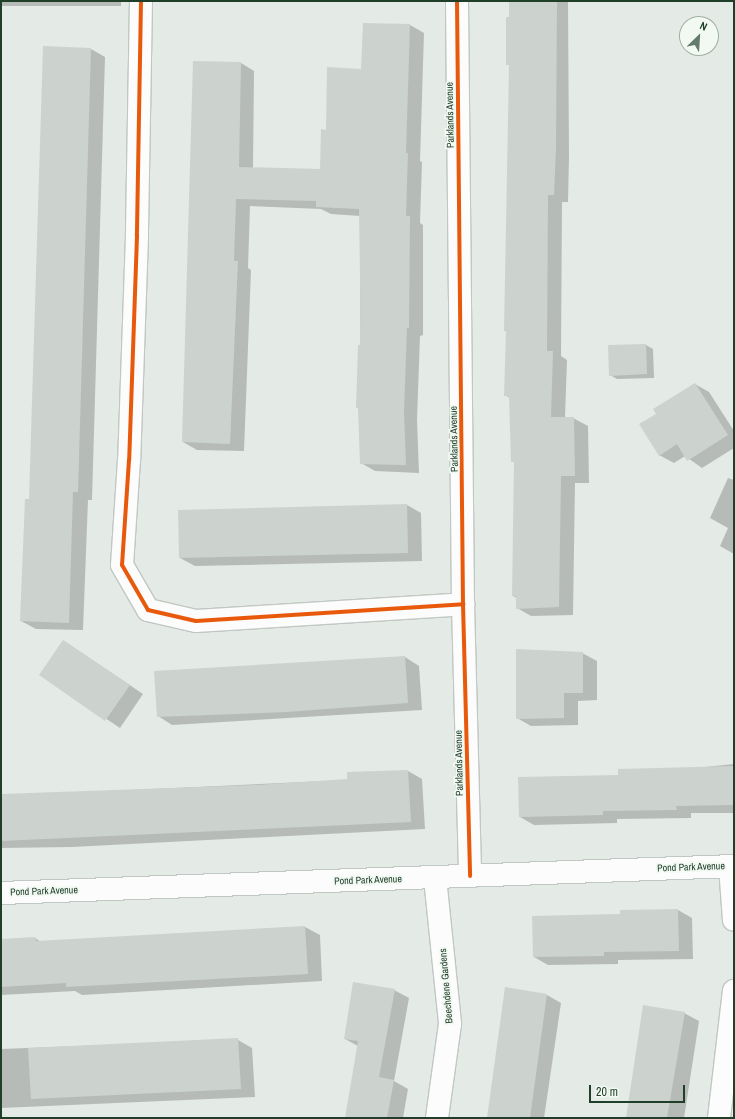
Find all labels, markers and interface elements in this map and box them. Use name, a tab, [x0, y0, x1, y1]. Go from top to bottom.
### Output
north arrow	[679, 16, 719, 56]
text: N	[698, 18, 710, 34]
street label: Parklands Avenue	[443, 82, 457, 148]
street label: Parklands Avenue	[447, 406, 461, 472]
street label: Parklands Avenue	[452, 730, 466, 796]
street label: Pond Park Avenue	[657, 860, 725, 874]
street label: Pond Park Avenue	[334, 873, 402, 887]
street label: Pond Park Avenue	[10, 884, 78, 898]
street label: Beechdene Gardens	[437, 948, 455, 1024]
scale bar	[591, 1077, 687, 1103]
text: 20 m	[596, 1084, 618, 1100]

